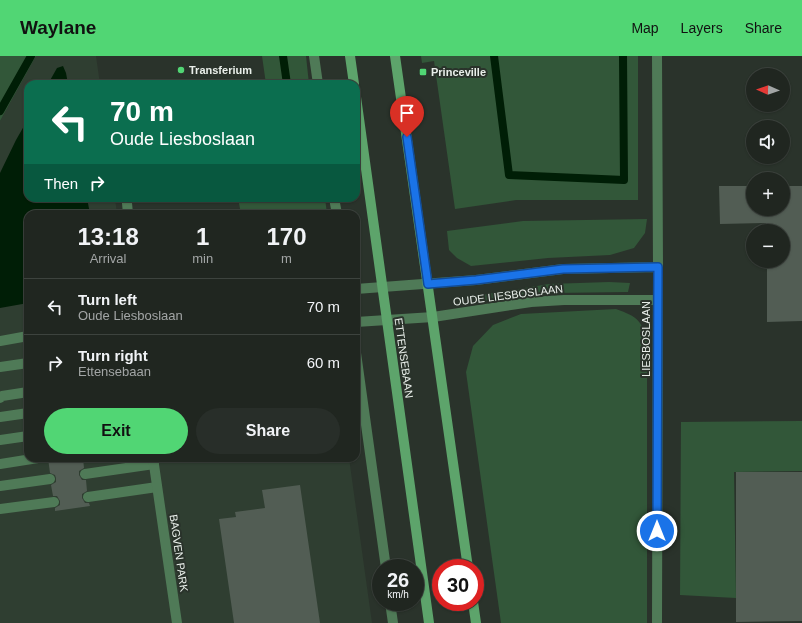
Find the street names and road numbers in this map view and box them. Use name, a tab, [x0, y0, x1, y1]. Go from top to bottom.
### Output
street label: OUDE LIESBOSLAAN	[452, 282, 564, 308]
street label: LIESBOSLAAN	[640, 301, 652, 377]
street label: ETTENSEBAAN	[392, 317, 416, 399]
street label: BAGVEN PARK	[168, 514, 190, 593]

